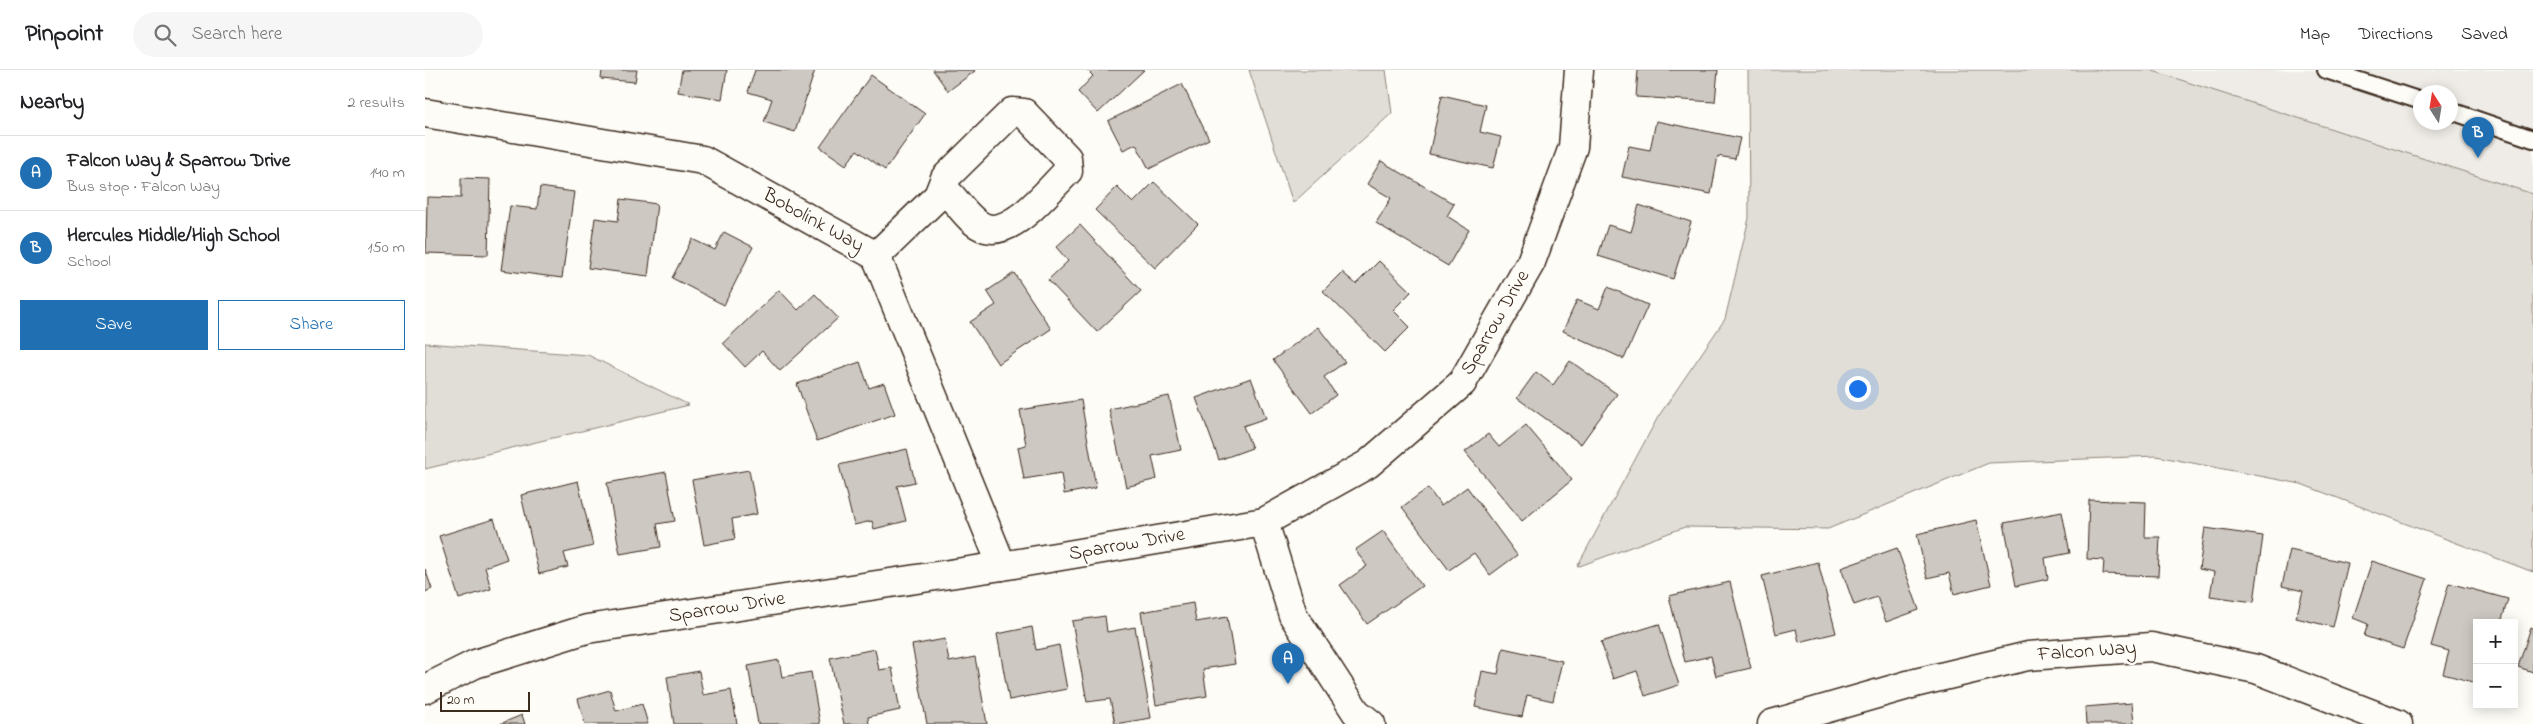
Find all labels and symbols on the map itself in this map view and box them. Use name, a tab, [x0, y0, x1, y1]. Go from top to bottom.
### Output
north arrow	[2413, 85, 2458, 130]
pin: B	[2462, 117, 2494, 158]
street label: Bobolink Way	[756, 181, 869, 261]
street label: Sparrow Drive	[1454, 265, 1538, 381]
your location	[1845, 376, 1871, 402]
street label: Sparrow Drive	[1067, 521, 1187, 569]
street label: Sparrow Drive	[667, 585, 787, 631]
street label: Falcon Way	[2036, 634, 2137, 670]
pin: A	[1272, 643, 1304, 684]
scale bar	[440, 689, 530, 712]

